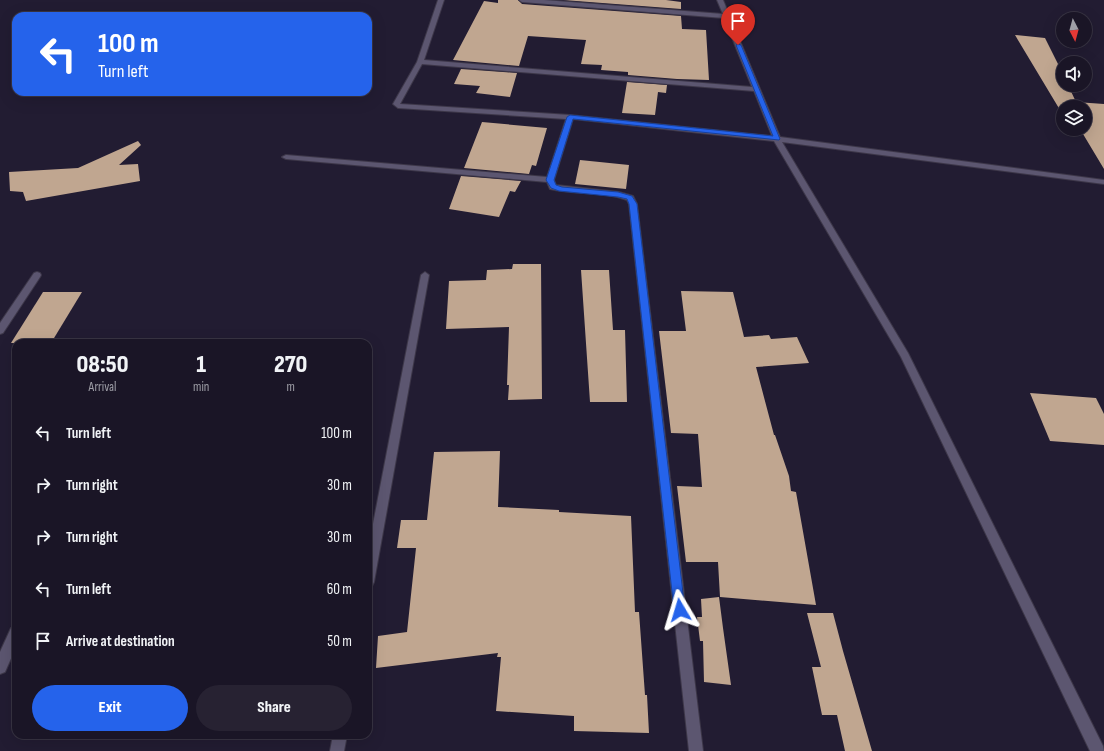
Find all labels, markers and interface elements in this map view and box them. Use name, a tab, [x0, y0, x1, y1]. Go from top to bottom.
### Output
pin	[721, 4, 755, 45]
icon: arrive	[727, 10, 749, 32]
north arrow	[1056, 12, 1092, 48]
map controls	[1056, 12, 1092, 136]
text: 100 m	[98, 27, 159, 60]
icon: left	[32, 28, 84, 80]
button: sound	[1056, 56, 1092, 92]
text: Turn left	[98, 61, 149, 82]
button: layers	[1056, 100, 1092, 136]
text: 08:50	[77, 350, 129, 379]
text: 1	[196, 350, 206, 379]
text: 270	[274, 350, 307, 379]
text: Arrival	[89, 379, 117, 395]
text: min	[193, 379, 209, 395]
text: m	[287, 379, 295, 395]
icon: left	[32, 422, 54, 444]
text: Turn left	[66, 424, 111, 443]
text: 100 m	[321, 424, 352, 443]
icon: right	[32, 474, 54, 496]
text: Turn right	[66, 476, 118, 495]
text: 30 m	[327, 476, 352, 495]
icon: right	[32, 526, 54, 548]
text: Turn right	[66, 528, 118, 547]
text: 30 m	[327, 528, 352, 547]
icon: left	[32, 578, 54, 600]
text: Turn left	[66, 580, 111, 599]
text: 60 m	[327, 580, 352, 599]
position arrow	[659, 589, 701, 631]
icon: arrive	[32, 630, 54, 652]
text: Arrive at destination	[66, 632, 175, 651]
text: 50 m	[327, 632, 352, 651]
button: Exit	[32, 685, 188, 731]
button: Share	[196, 685, 352, 731]

